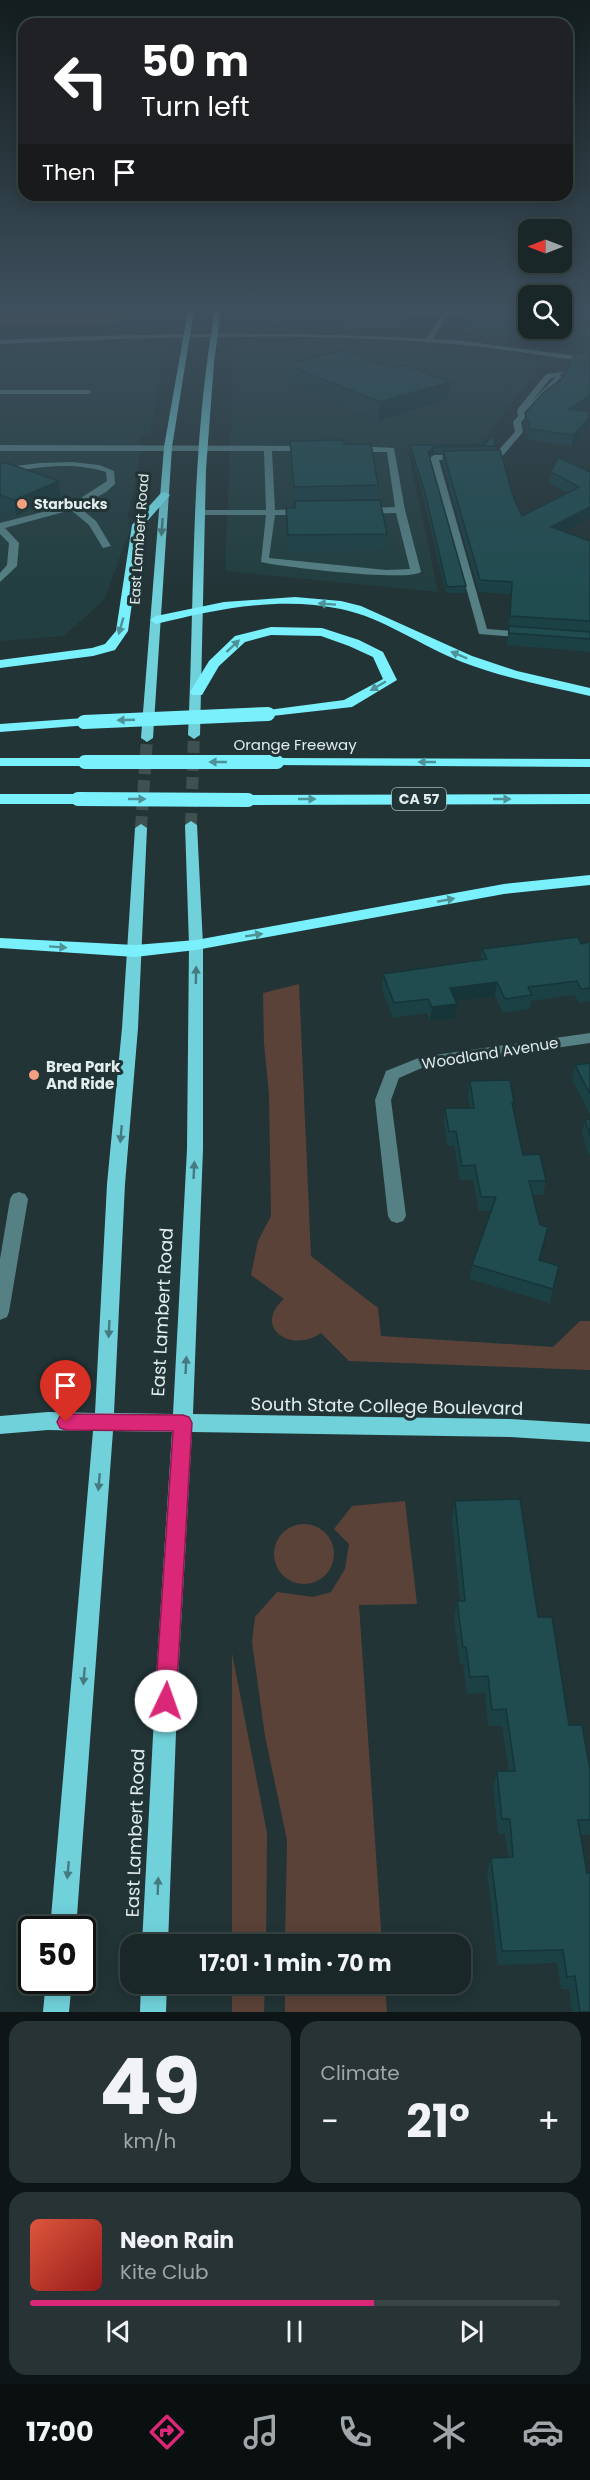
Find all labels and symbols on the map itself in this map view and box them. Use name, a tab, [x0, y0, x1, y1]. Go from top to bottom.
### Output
north arrow	[518, 219, 572, 273]
street label: East Lambert Road	[124, 473, 154, 605]
place label: Starbucks	[34, 494, 108, 514]
marker: Starbucks	[15, 497, 29, 511]
one-way arrow	[158, 517, 167, 536]
one-way arrow	[318, 599, 337, 609]
one-way arrow	[116, 617, 126, 635]
one-way arrow	[225, 639, 240, 653]
one-way arrow	[450, 651, 467, 660]
one-way arrow	[370, 681, 386, 692]
one-way arrow	[116, 716, 135, 725]
street label: Orange Freeway	[233, 734, 357, 755]
one-way arrow	[209, 757, 228, 767]
one-way arrow	[417, 757, 436, 767]
road number: CA 57	[392, 788, 446, 810]
one-way arrow	[127, 794, 146, 804]
one-way arrow	[492, 794, 511, 804]
one-way arrow	[297, 795, 316, 804]
one-way arrow	[437, 895, 456, 904]
one-way arrow	[245, 931, 264, 940]
one-way arrow	[49, 942, 68, 952]
one-way arrow	[191, 965, 201, 984]
street label: Woodland Avenue	[420, 1032, 560, 1074]
place label: Brea Park And Ride	[46, 1056, 121, 1094]
marker: Brea Park And Ride	[27, 1068, 41, 1082]
one-way arrow	[116, 1125, 126, 1144]
one-way arrow	[190, 1160, 199, 1179]
street label: East Lambert Road	[145, 1227, 179, 1397]
one-way arrow	[104, 1320, 113, 1339]
one-way arrow	[181, 1355, 190, 1374]
pin	[40, 1360, 91, 1422]
street label: South State College Boulevard	[250, 1391, 524, 1421]
one-way arrow	[94, 1472, 104, 1491]
one-way arrow	[79, 1666, 89, 1685]
position arrow	[134, 1669, 198, 1733]
street label: East Lambert Road	[120, 1748, 150, 1918]
one-way arrow	[64, 1861, 73, 1880]
one-way arrow	[153, 1876, 162, 1895]
speed limit sign: 50	[18, 1916, 96, 1994]

